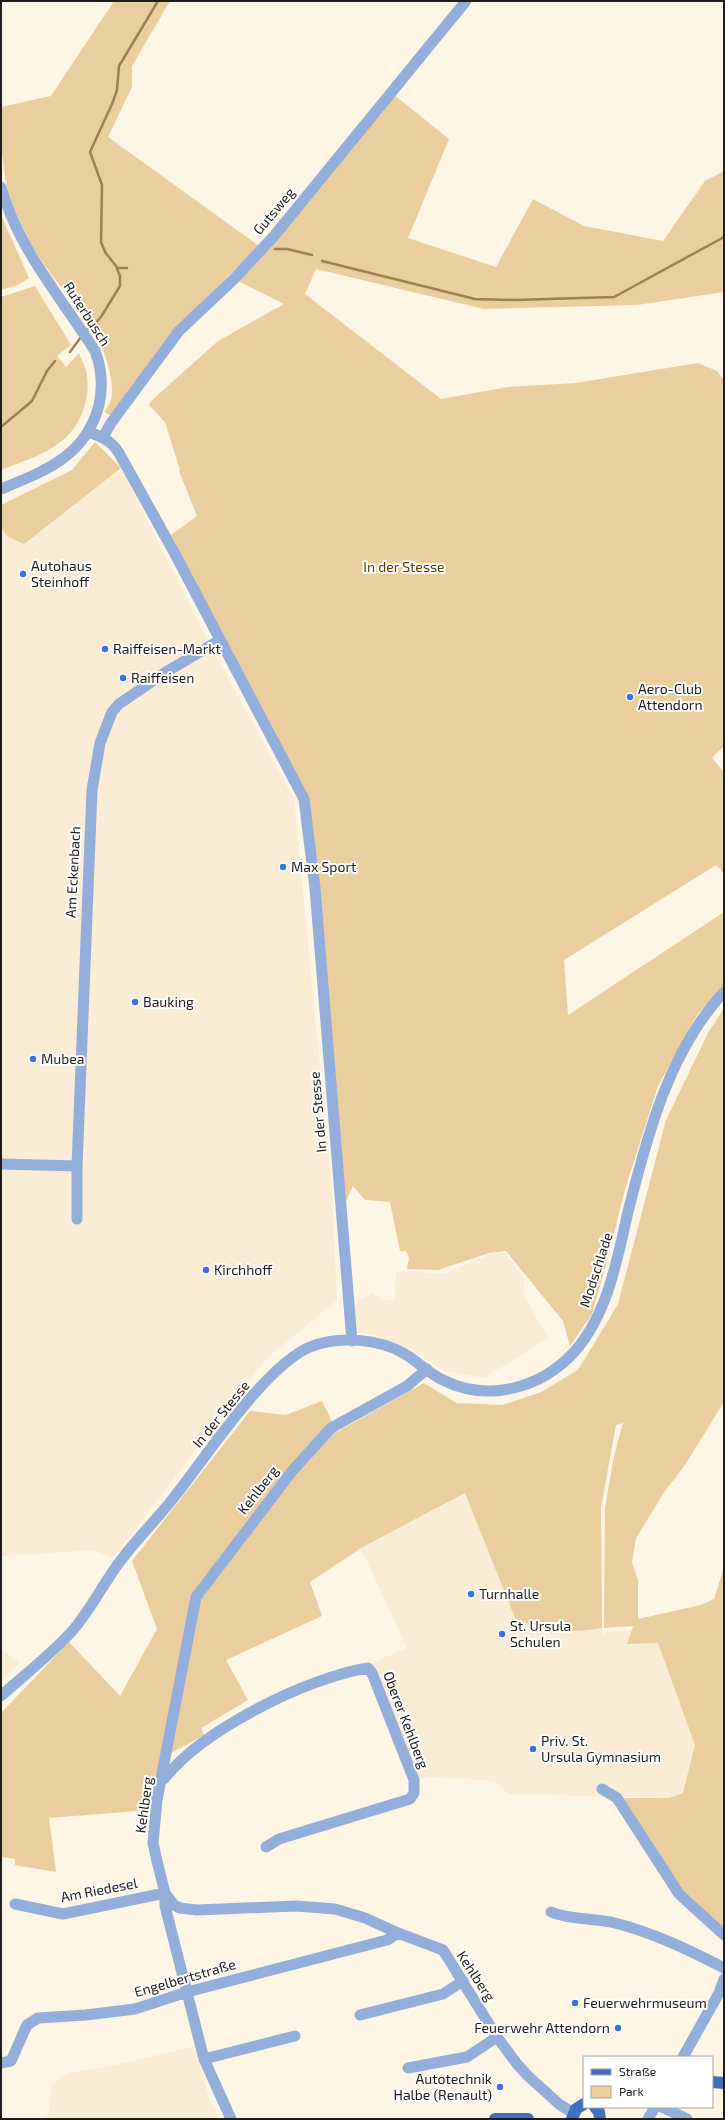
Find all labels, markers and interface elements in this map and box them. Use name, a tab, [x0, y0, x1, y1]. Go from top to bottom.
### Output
street label: Gutsweg	[249, 184, 298, 238]
street label: Ruterbusch	[60, 278, 114, 349]
place label: Autohaus Steinhoff	[31, 557, 92, 590]
park label: In der Stesse	[363, 558, 445, 575]
marker: Autohaus Steinhoff	[18, 569, 28, 579]
place label: Raiffeisen-Markt	[113, 640, 221, 657]
marker: Raiffeisen-Markt	[100, 644, 110, 654]
place label: Raiffeisen	[131, 669, 194, 686]
marker: Raiffeisen	[118, 673, 128, 683]
place label: Aero-Club Attendorn	[638, 680, 703, 713]
marker: Aero-Club Attendorn	[625, 692, 635, 702]
street label: Am Eckenbach	[62, 826, 83, 918]
place label: Max Sport	[291, 858, 356, 875]
marker: Max Sport	[278, 862, 288, 872]
place label: Bauking	[143, 993, 194, 1010]
marker: Bauking	[130, 997, 140, 1007]
place label: Mubea	[41, 1050, 84, 1067]
marker: Mubea	[28, 1054, 38, 1064]
street label: In der Stesse	[305, 1071, 330, 1153]
street label: Modschlade	[575, 1230, 616, 1309]
place label: Kirchhoff	[214, 1261, 273, 1278]
marker: Kirchhoff	[201, 1265, 211, 1275]
street label: In der Stesse	[188, 1377, 253, 1451]
street label: Kehlberg	[233, 1462, 282, 1517]
place label: Turnhalle	[479, 1585, 539, 1602]
marker: Turnhalle	[466, 1589, 476, 1599]
place label: St. Ursula Schulen	[510, 1617, 571, 1650]
marker: St. Ursula Schulen	[497, 1629, 507, 1639]
street label: Oberer Kehlberg	[380, 1669, 433, 1771]
place label: Priv. St. Ursula Gymnasium	[541, 1732, 661, 1765]
marker: Priv. St. Ursula Gymnasium	[528, 1744, 538, 1754]
street label: Kehlberg	[131, 1775, 156, 1834]
street label: Am Riedesel	[59, 1874, 140, 1905]
street label: Kehlberg	[454, 1947, 499, 2004]
street label: Engelbertstraße	[132, 1955, 237, 2000]
place label: Feuerwehrmuseum	[583, 1994, 707, 2011]
marker: Feuerwehrmuseum	[570, 1998, 580, 2008]
place label: Feuerwehr Attendorn	[474, 2019, 610, 2036]
marker: Feuerwehr Attendorn	[613, 2023, 623, 2033]
legend	[583, 2056, 713, 2108]
text: Straße	[619, 2064, 656, 2078]
place label: Autotechnik Halbe (Renault)	[394, 2070, 492, 2103]
marker: Autotechnik Halbe (Renault)	[495, 2082, 505, 2092]
text: Park	[619, 2084, 644, 2098]

